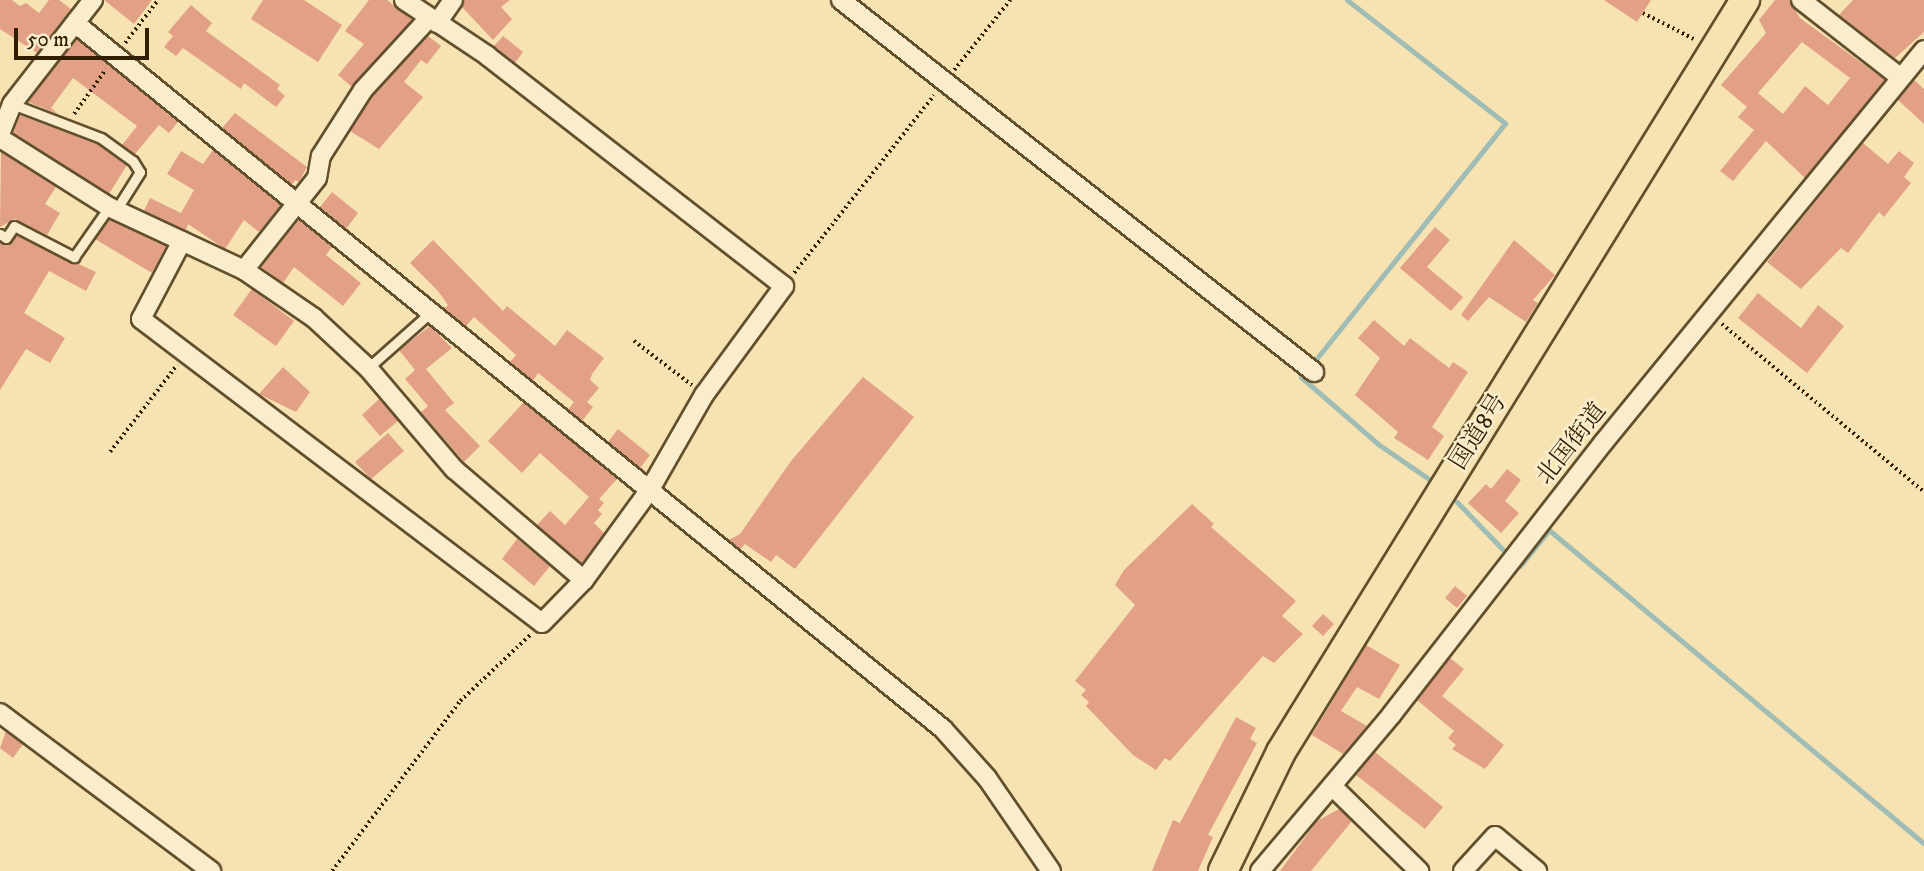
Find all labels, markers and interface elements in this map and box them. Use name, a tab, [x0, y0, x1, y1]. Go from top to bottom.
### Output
scale bar	[18, 14, 152, 58]
text: 50 m	[27, 27, 69, 53]
street label: 国道8号	[1445, 389, 1513, 475]
street label: 北国街道	[1531, 397, 1613, 491]

